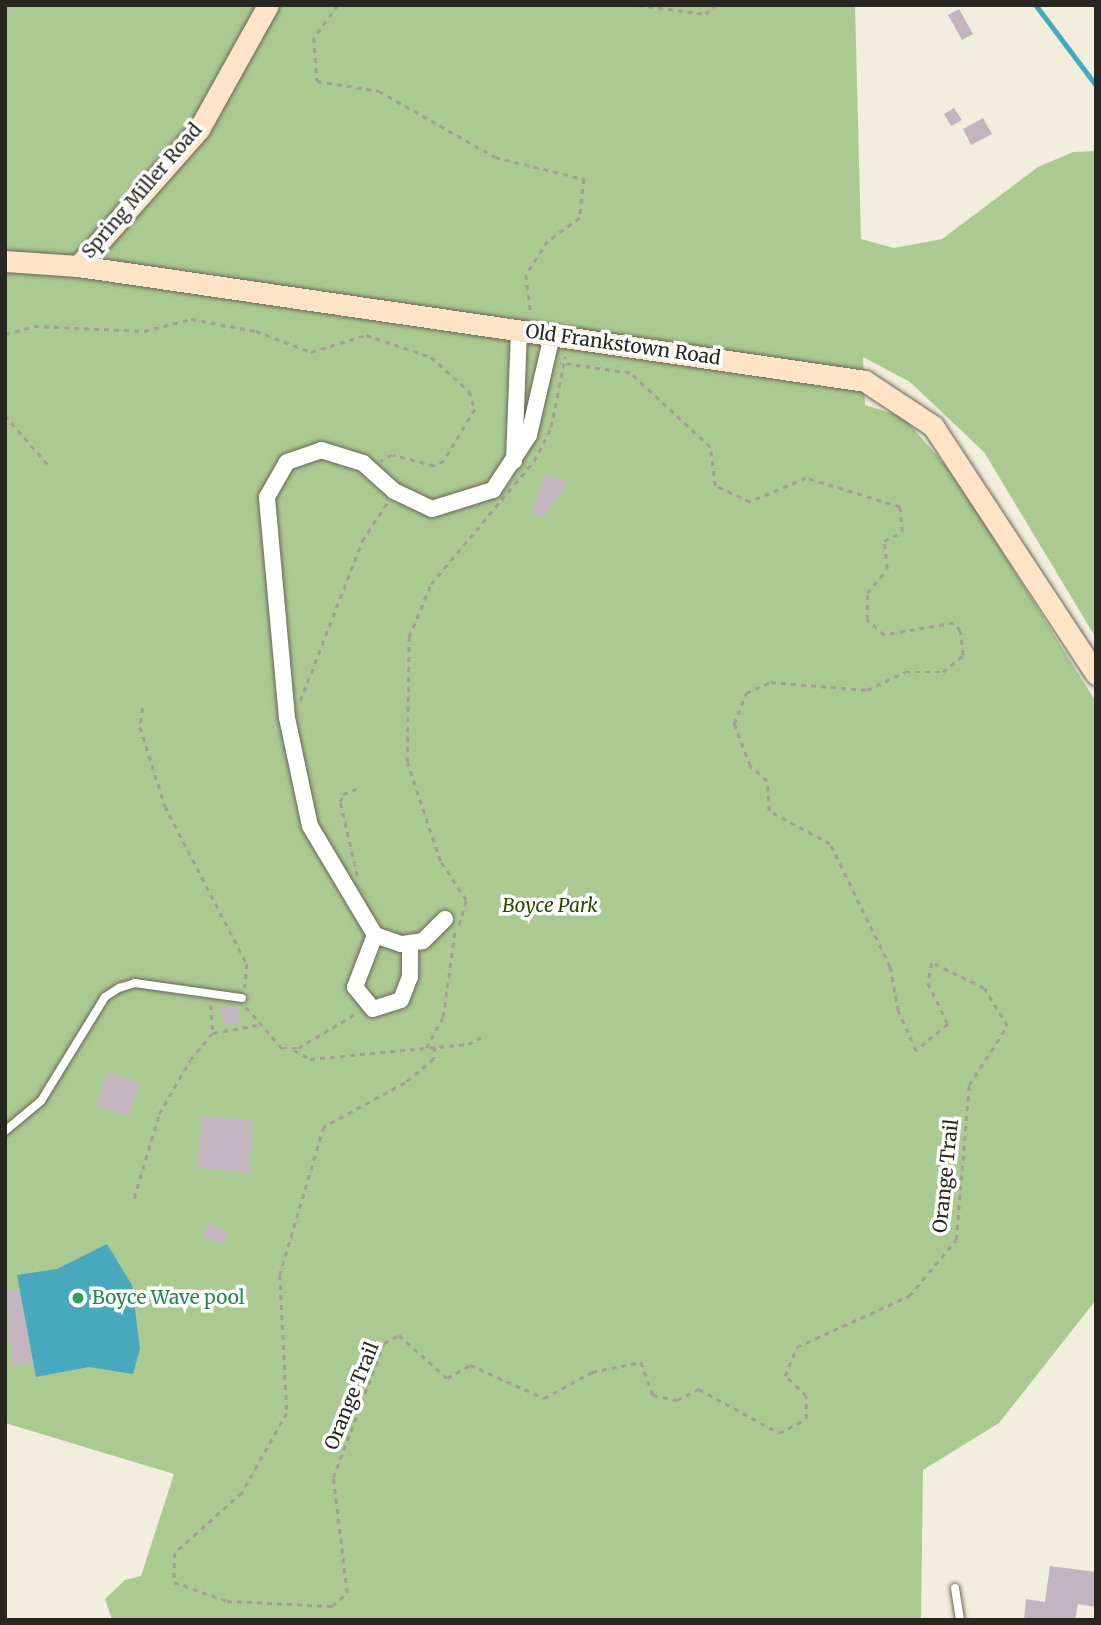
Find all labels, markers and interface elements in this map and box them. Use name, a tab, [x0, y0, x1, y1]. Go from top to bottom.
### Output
street label: Spring Miller Road	[77, 119, 207, 263]
street label: Old Frankstown Road	[524, 320, 722, 370]
park label: Boyce Park	[502, 895, 598, 917]
street label: Orange Trail	[929, 1118, 963, 1234]
place label: Boyce Wave pool	[92, 1287, 245, 1309]
marker: Boyce Wave pool	[70, 1290, 86, 1306]
street label: Orange Trail	[320, 1339, 384, 1453]

